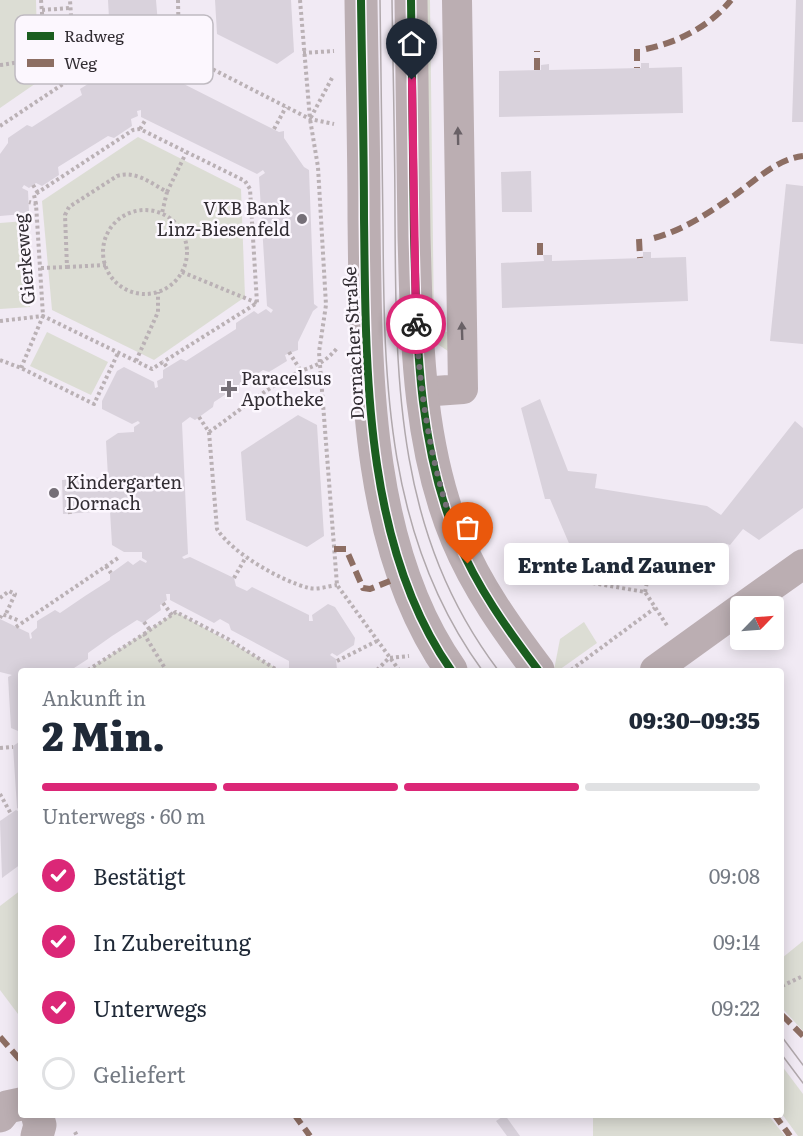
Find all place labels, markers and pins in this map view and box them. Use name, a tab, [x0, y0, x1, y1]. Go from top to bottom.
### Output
pin	[386, 18, 437, 80]
place label: VKB Bank Linz-Biesenfeld	[157, 194, 291, 242]
marker: VKB Bank Linz-Biesenfeld	[295, 212, 309, 226]
place label: Paracelsus Apotheke	[241, 364, 331, 412]
marker: Paracelsus Apotheke	[222, 382, 236, 396]
place label: Kindergarten Dornach	[66, 468, 182, 516]
marker: Kindergarten Dornach	[47, 486, 61, 500]
pin	[442, 502, 493, 564]
callout: Ernte Land Zauner	[504, 543, 729, 585]

